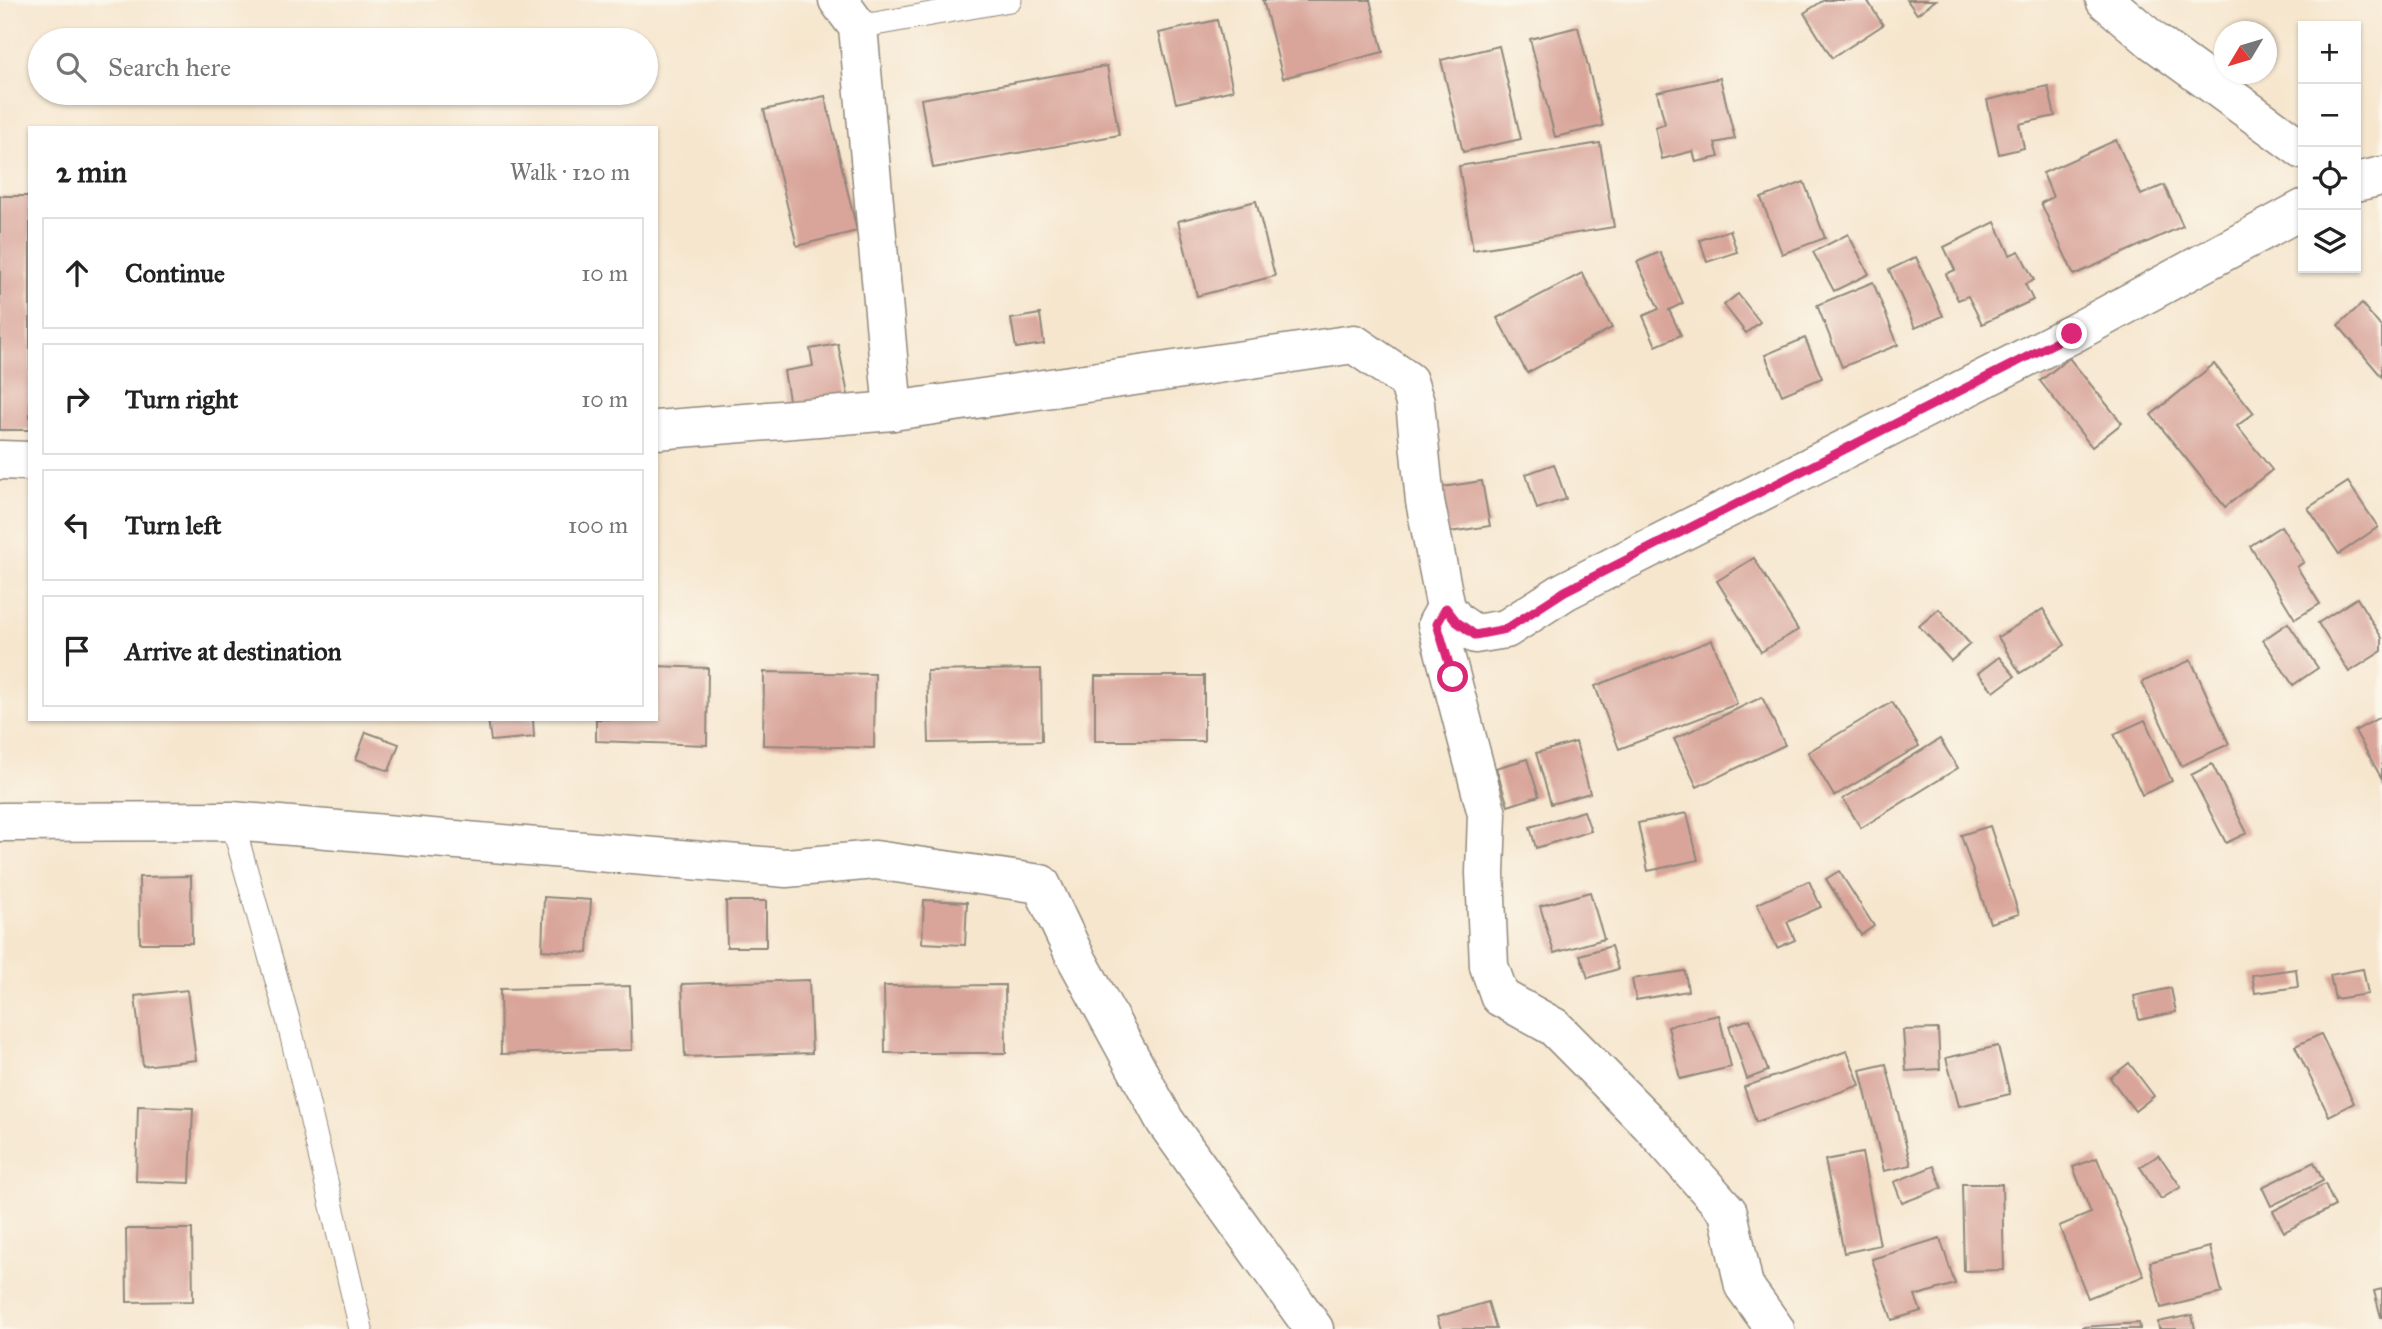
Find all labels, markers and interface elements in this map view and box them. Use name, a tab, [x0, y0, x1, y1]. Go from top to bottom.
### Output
north arrow	[2214, 21, 2277, 84]
map controls	[2298, 21, 2361, 273]
button: +	[2298, 21, 2361, 84]
search box	[28, 28, 658, 105]
icon: search	[52, 48, 90, 86]
text: Search here	[108, 51, 231, 83]
button: −	[2298, 84, 2361, 147]
button: locate	[2298, 147, 2361, 210]
text: 2 min	[56, 154, 127, 190]
text: Walk · 120 m	[510, 158, 630, 186]
button: layers	[2298, 210, 2361, 273]
icon: ahead	[58, 254, 96, 292]
text: Continue	[125, 257, 225, 289]
text: 10 m	[581, 259, 628, 287]
route end	[2056, 318, 2087, 349]
icon: right	[58, 380, 96, 418]
text: Turn right	[125, 383, 238, 415]
text: 10 m	[581, 385, 628, 413]
icon: left	[58, 506, 96, 544]
text: Turn left	[125, 509, 221, 541]
text: 100 m	[568, 511, 628, 539]
icon: arrive	[58, 632, 96, 670]
text: Arrive at destination	[125, 635, 342, 667]
route start	[1437, 661, 1468, 692]

